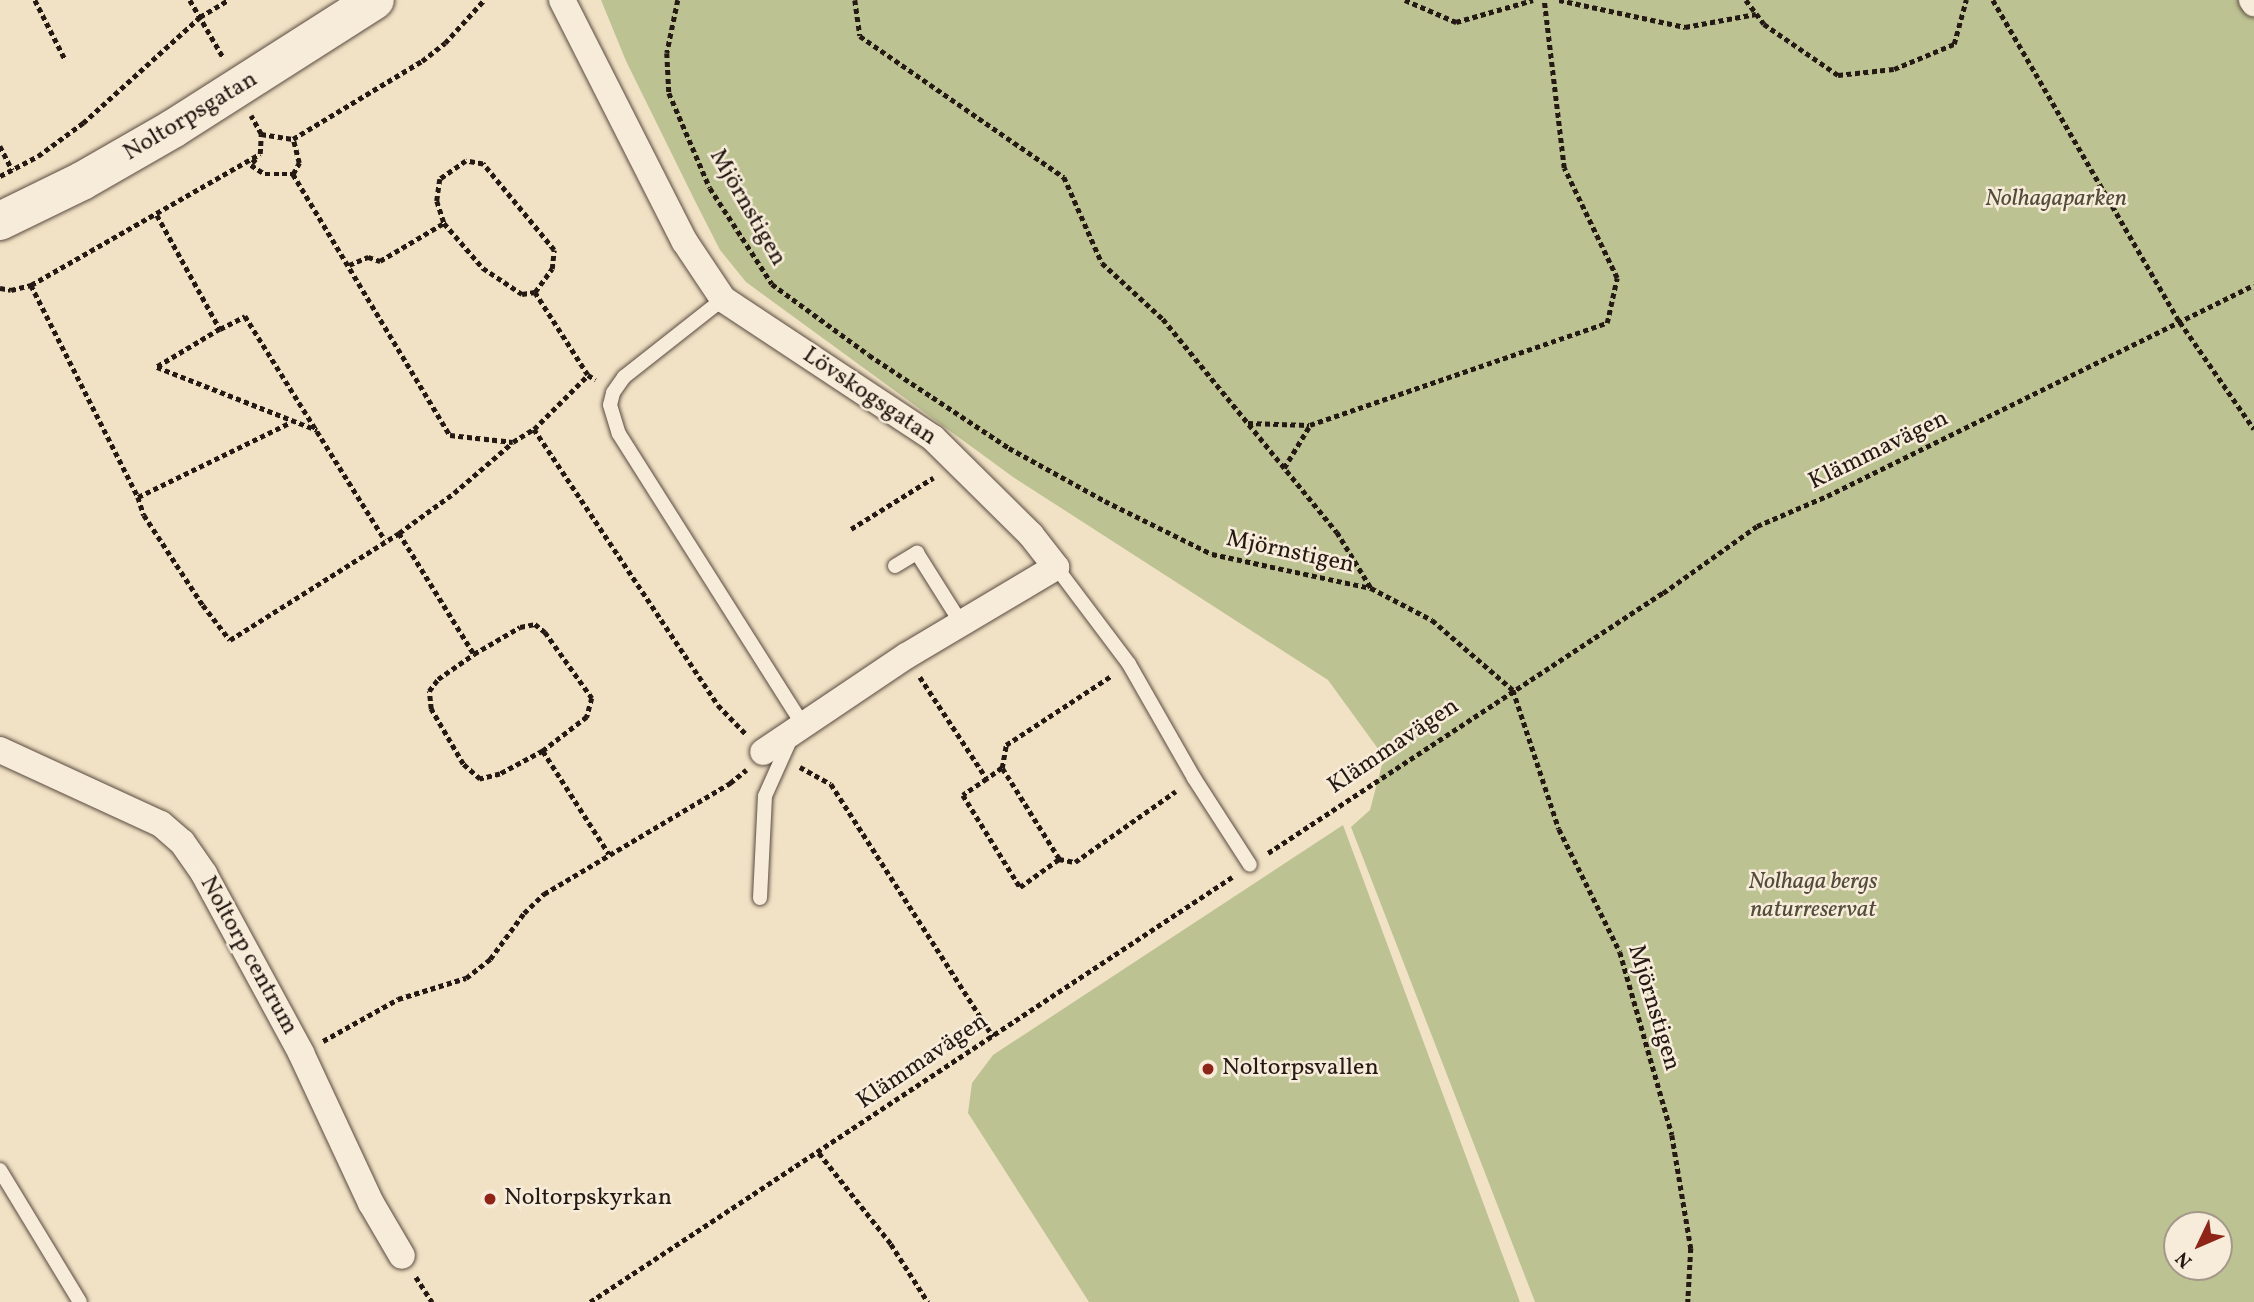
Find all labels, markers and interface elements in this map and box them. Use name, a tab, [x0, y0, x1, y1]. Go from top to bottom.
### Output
street label: Noltorpsgatan	[119, 66, 263, 168]
street label: Mjörnstigen	[702, 144, 792, 272]
park label: Nolhagaparken	[1985, 186, 2127, 214]
street label: Lövskogsgatan	[796, 342, 942, 452]
street label: Klämmavägen	[1805, 405, 1953, 497]
street label: Mjörnstigen	[1223, 525, 1357, 581]
street label: Klämmavägen	[1323, 693, 1465, 801]
park label: Nolhaga bergs naturreservat	[1748, 869, 1878, 925]
street label: Noltorp centrum	[193, 872, 303, 1040]
street label: Mjörnstigen	[1620, 942, 1686, 1074]
street label: Klämmavägen	[852, 1008, 994, 1116]
place label: Noltorpsvallen	[1222, 1055, 1379, 1083]
marker: Noltorpsvallen	[1200, 1061, 1216, 1077]
place label: Noltorpskyrkan	[504, 1185, 672, 1213]
marker: Noltorpskyrkan	[482, 1191, 498, 1207]
north arrow	[2163, 1211, 2233, 1281]
text: N	[2170, 1245, 2198, 1273]

